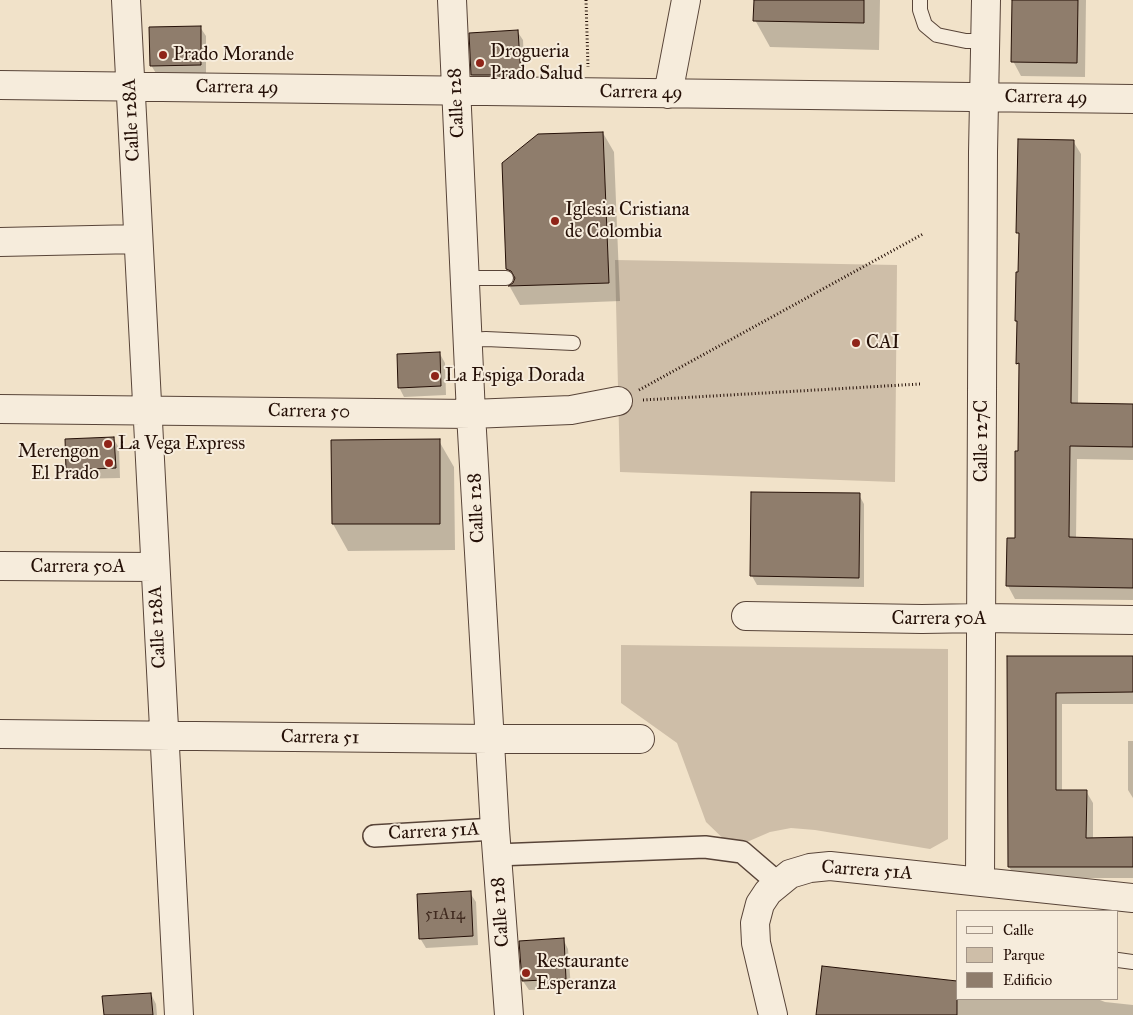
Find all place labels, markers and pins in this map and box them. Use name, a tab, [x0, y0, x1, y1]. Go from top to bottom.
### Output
place label: Drogueria Prado Salud	[490, 41, 583, 85]
place label: Prado Morande	[173, 44, 294, 66]
marker: Prado Morande	[157, 49, 169, 61]
marker: Drogueria Prado Salud	[474, 57, 486, 69]
place label: Iglesia Cristiana de Colombia	[565, 199, 690, 243]
marker: Iglesia Cristiana de Colombia	[549, 215, 561, 227]
place label: CAI	[866, 332, 900, 354]
marker: CAI	[850, 337, 862, 349]
place label: La Espiga Dorada	[445, 365, 585, 387]
marker: La Espiga Dorada	[429, 370, 441, 382]
place label: La Vega Express	[118, 433, 245, 455]
marker: La Vega Express	[102, 438, 114, 450]
place label: Merengon El Prado	[18, 441, 99, 485]
marker: Merengon El Prado	[103, 457, 115, 469]
place label: Restaurante Esperanza	[536, 951, 629, 995]
marker: Restaurante Esperanza	[520, 967, 532, 979]

